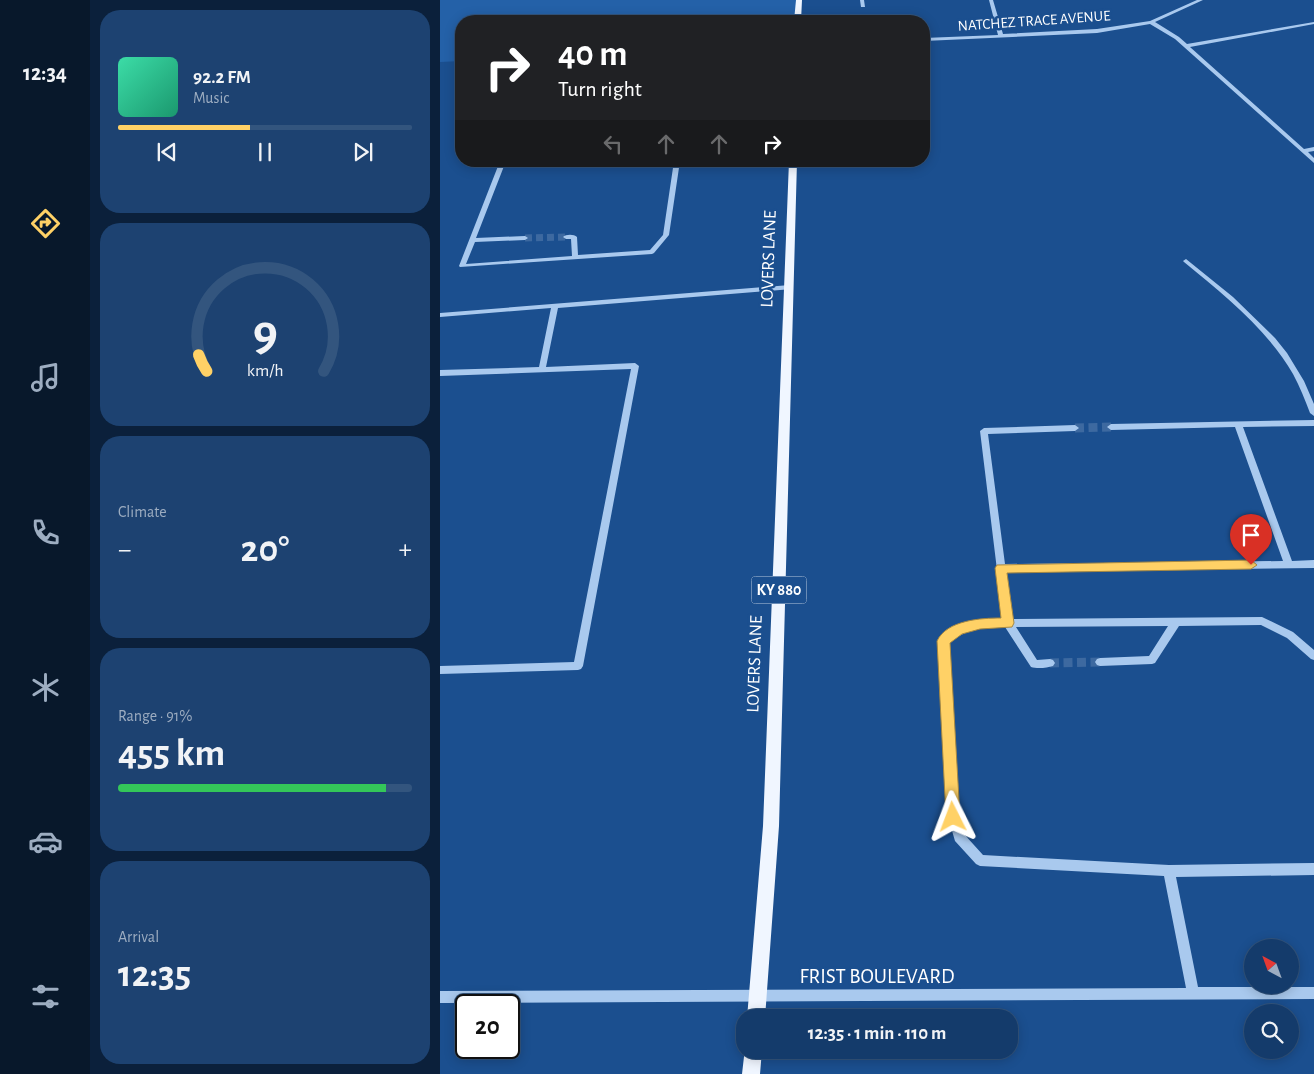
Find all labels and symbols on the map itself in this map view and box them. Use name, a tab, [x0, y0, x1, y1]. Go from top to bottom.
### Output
street label: NATCHEZ TRACE AVENUE	[957, 8, 1111, 34]
street label: LOVERS LANE	[758, 210, 780, 308]
pin	[1230, 514, 1272, 565]
road number: KY 880	[752, 576, 806, 604]
street label: LOVERS LANE	[744, 615, 766, 713]
position arrow	[926, 790, 978, 842]
north arrow	[1244, 939, 1299, 994]
street label: FRIST BOULEVARD	[799, 966, 955, 987]
speed limit sign: 20	[455, 994, 520, 1059]

